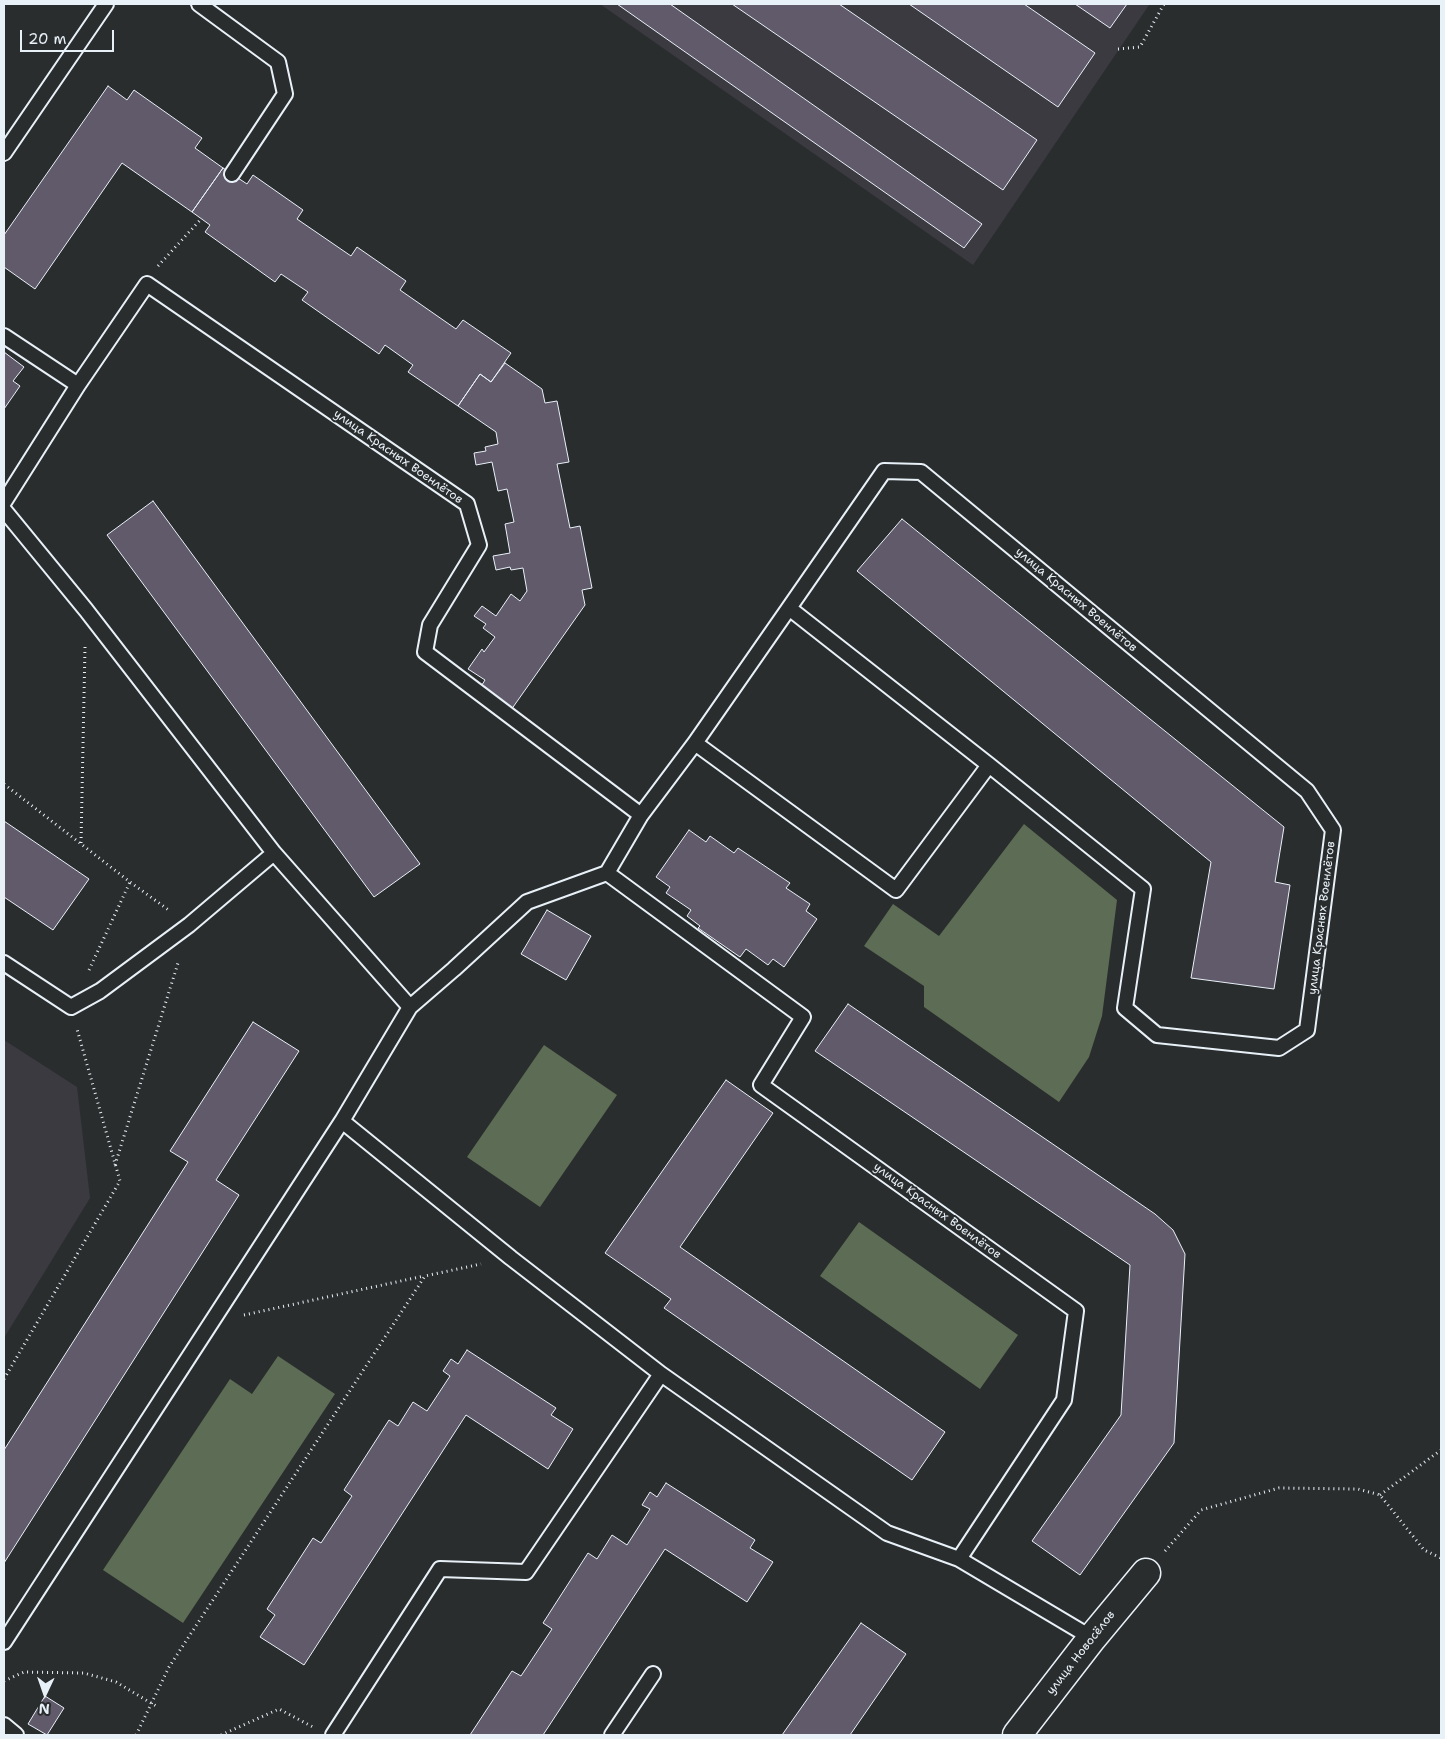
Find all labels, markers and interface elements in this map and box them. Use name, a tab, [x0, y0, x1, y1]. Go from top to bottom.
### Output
scale bar	[22, 20, 116, 52]
text: 20 m	[28, 29, 67, 49]
street label: улица Красных Военлётов	[331, 407, 465, 507]
street label: улица Красных Военлётов	[1012, 545, 1140, 655]
street label: улица Красных Военлётов	[1305, 840, 1339, 996]
street label: улица Красных Военлётов	[870, 1160, 1004, 1262]
street label: улица Новосёлов	[1044, 1608, 1118, 1698]
north arrow	[20, 1669, 70, 1719]
text: N	[38, 1700, 50, 1718]

